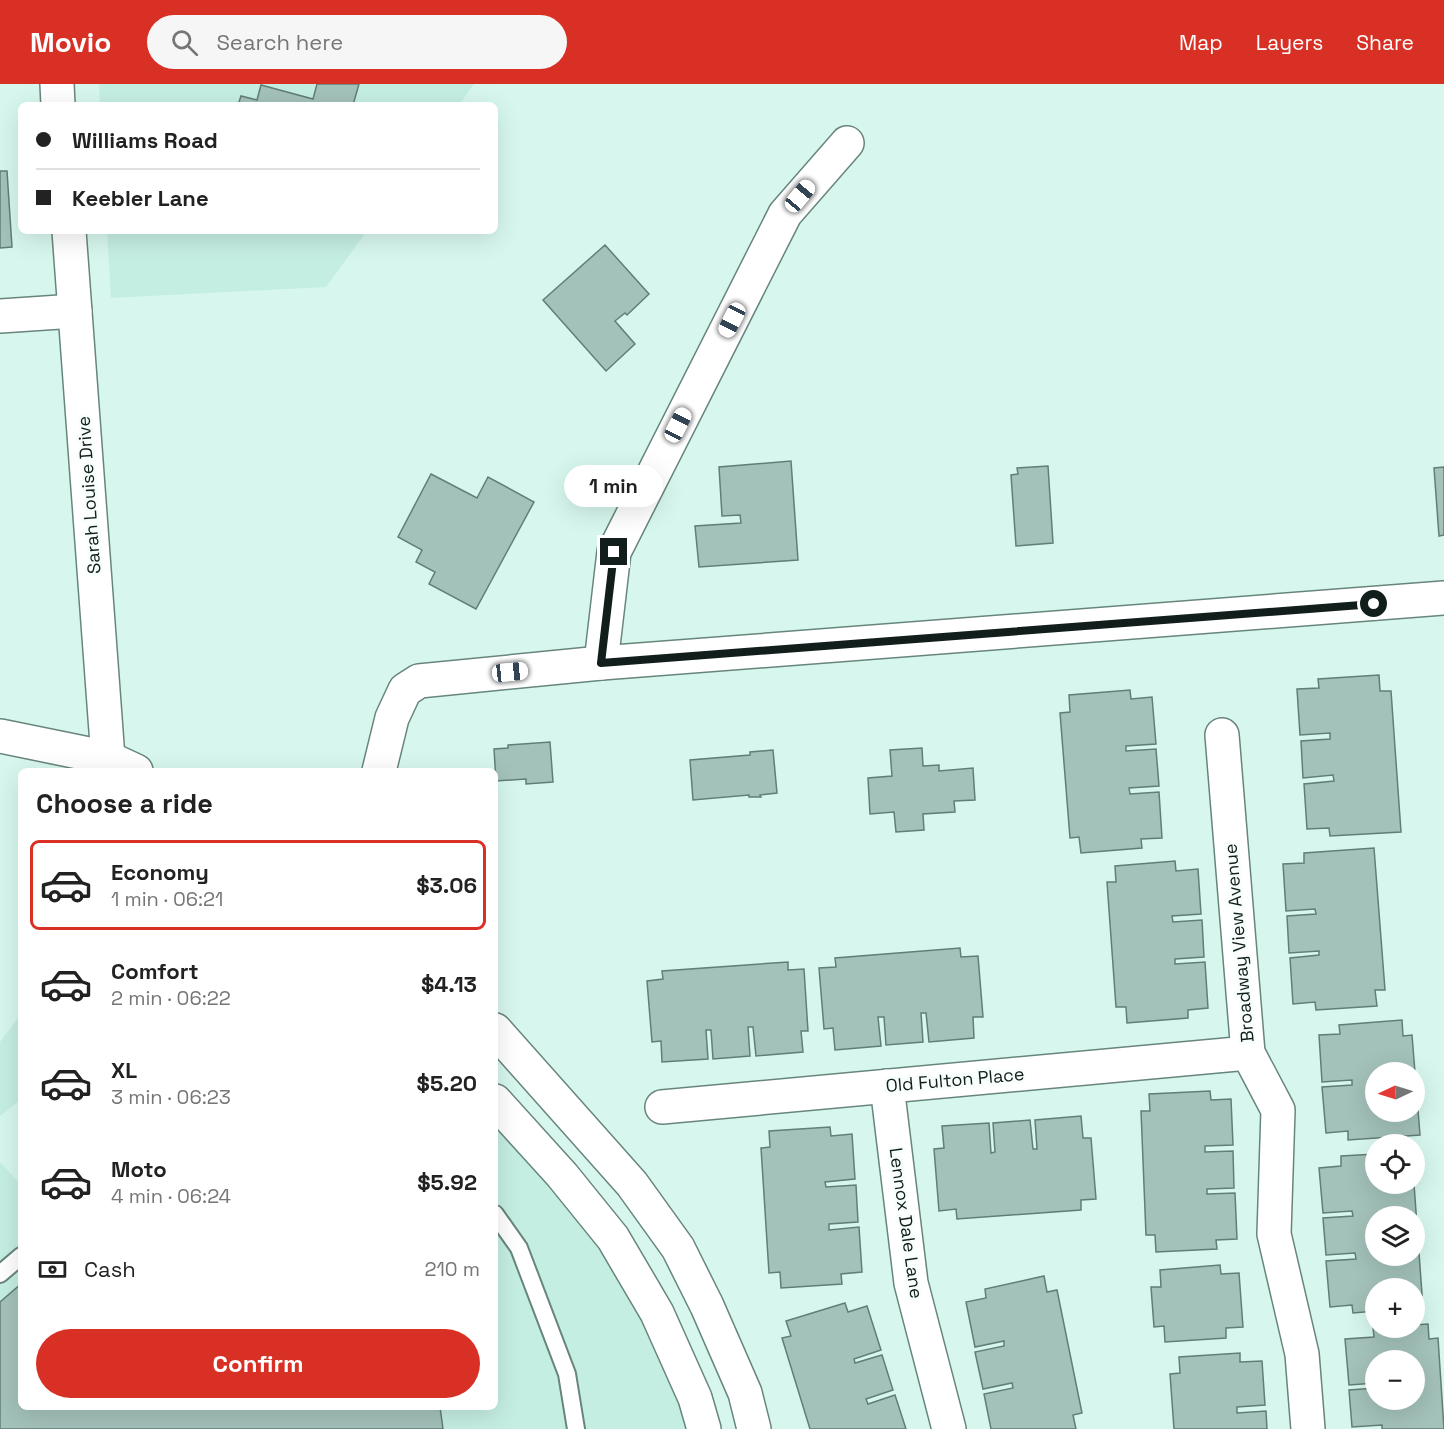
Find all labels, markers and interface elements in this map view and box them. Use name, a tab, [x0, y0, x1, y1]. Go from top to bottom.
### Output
search box	[147, 15, 567, 69]
text: Movio	[30, 24, 111, 60]
icon: search	[168, 26, 201, 59]
text: Search here	[216, 28, 343, 56]
text: Map	[1179, 29, 1223, 56]
text: Layers	[1256, 29, 1323, 56]
text: Share	[1356, 29, 1414, 56]
text: Williams Road	[72, 126, 218, 154]
car	[782, 176, 818, 216]
text: Keebler Lane	[72, 184, 209, 212]
car	[716, 300, 748, 340]
car	[662, 405, 694, 445]
street label: Sarah Louise Drive	[72, 415, 105, 575]
callout: 1 min	[564, 465, 664, 507]
text: 1 min	[589, 473, 638, 499]
route end	[600, 538, 627, 565]
route start	[1360, 590, 1387, 617]
car	[491, 661, 529, 683]
text: Choose a ride	[36, 786, 213, 821]
street label: Broadway View Avenue	[1218, 843, 1259, 1043]
icon: car	[39, 858, 93, 912]
text: Economy	[111, 858, 209, 886]
text: $3.06	[416, 871, 477, 899]
text: 1 min · 06:21	[111, 886, 223, 912]
icon: car	[39, 957, 93, 1011]
text: Comfort	[111, 957, 199, 985]
text: $4.13	[421, 970, 477, 998]
text: 2 min · 06:22	[111, 985, 231, 1011]
icon: car	[39, 1056, 93, 1110]
text: XL	[111, 1056, 137, 1084]
street label: Old Fulton Place	[885, 1062, 1025, 1097]
north arrow	[1365, 1062, 1425, 1122]
map controls	[1365, 1062, 1425, 1410]
text: $5.20	[417, 1069, 477, 1097]
text: 3 min · 06:23	[111, 1084, 231, 1110]
button: locate	[1365, 1134, 1425, 1194]
street label: Lennox Dale Lane	[885, 1146, 928, 1300]
icon: car	[39, 1155, 93, 1209]
text: Moto	[111, 1155, 167, 1183]
text: $5.92	[417, 1168, 477, 1196]
text: 4 min · 06:24	[111, 1183, 231, 1209]
button: layers	[1365, 1206, 1425, 1266]
icon: cash	[36, 1253, 69, 1286]
text: Cash	[84, 1255, 136, 1283]
text: 210 m	[424, 1256, 480, 1282]
button: +	[1365, 1278, 1425, 1338]
button: Confirm	[36, 1329, 480, 1398]
button: −	[1365, 1350, 1425, 1410]

